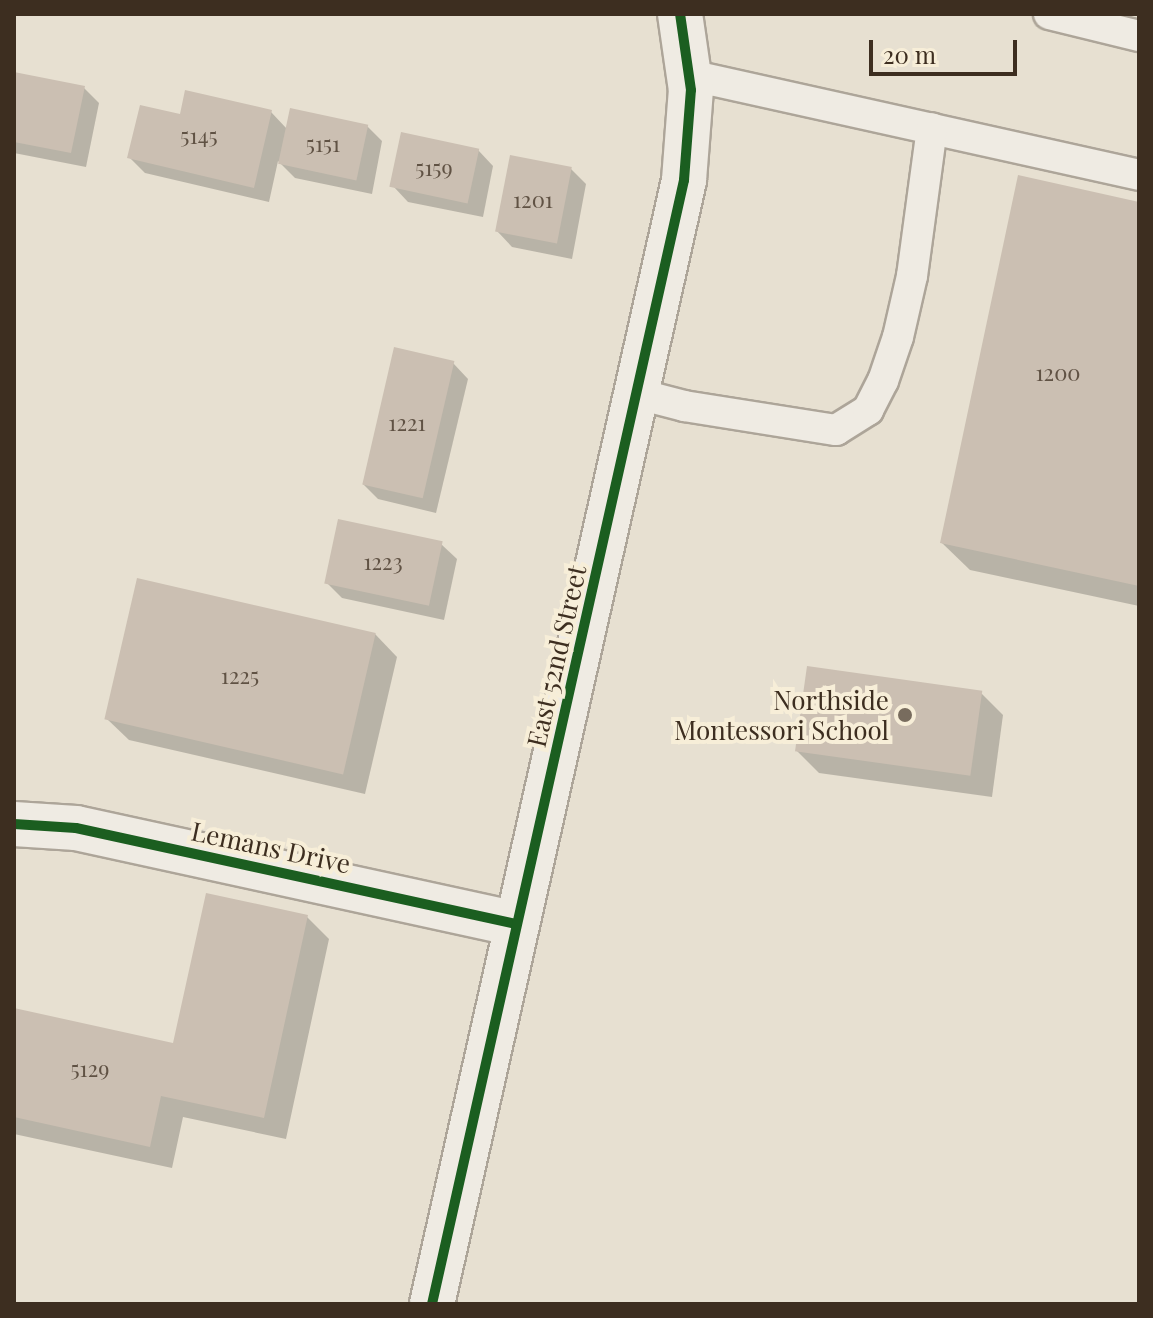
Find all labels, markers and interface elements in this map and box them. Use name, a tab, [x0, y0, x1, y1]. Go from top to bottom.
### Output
scale bar	[873, 24, 1021, 74]
text: 20 m	[883, 38, 936, 70]
house number: 5145	[180, 123, 218, 149]
house number: 5151	[306, 131, 340, 157]
house number: 5159	[415, 155, 453, 181]
house number: 1201	[513, 187, 553, 213]
house number: 1200	[1035, 360, 1081, 386]
house number: 1221	[388, 410, 426, 436]
house number: 1223	[363, 549, 403, 575]
street label: East 52nd Street	[520, 562, 592, 750]
house number: 1225	[221, 663, 259, 689]
place label: Northside Montessori School	[674, 684, 889, 746]
marker: Northside Montessori School	[896, 706, 914, 724]
street label: Lemans Drive	[189, 815, 353, 879]
house number: 5129	[70, 1056, 110, 1082]

